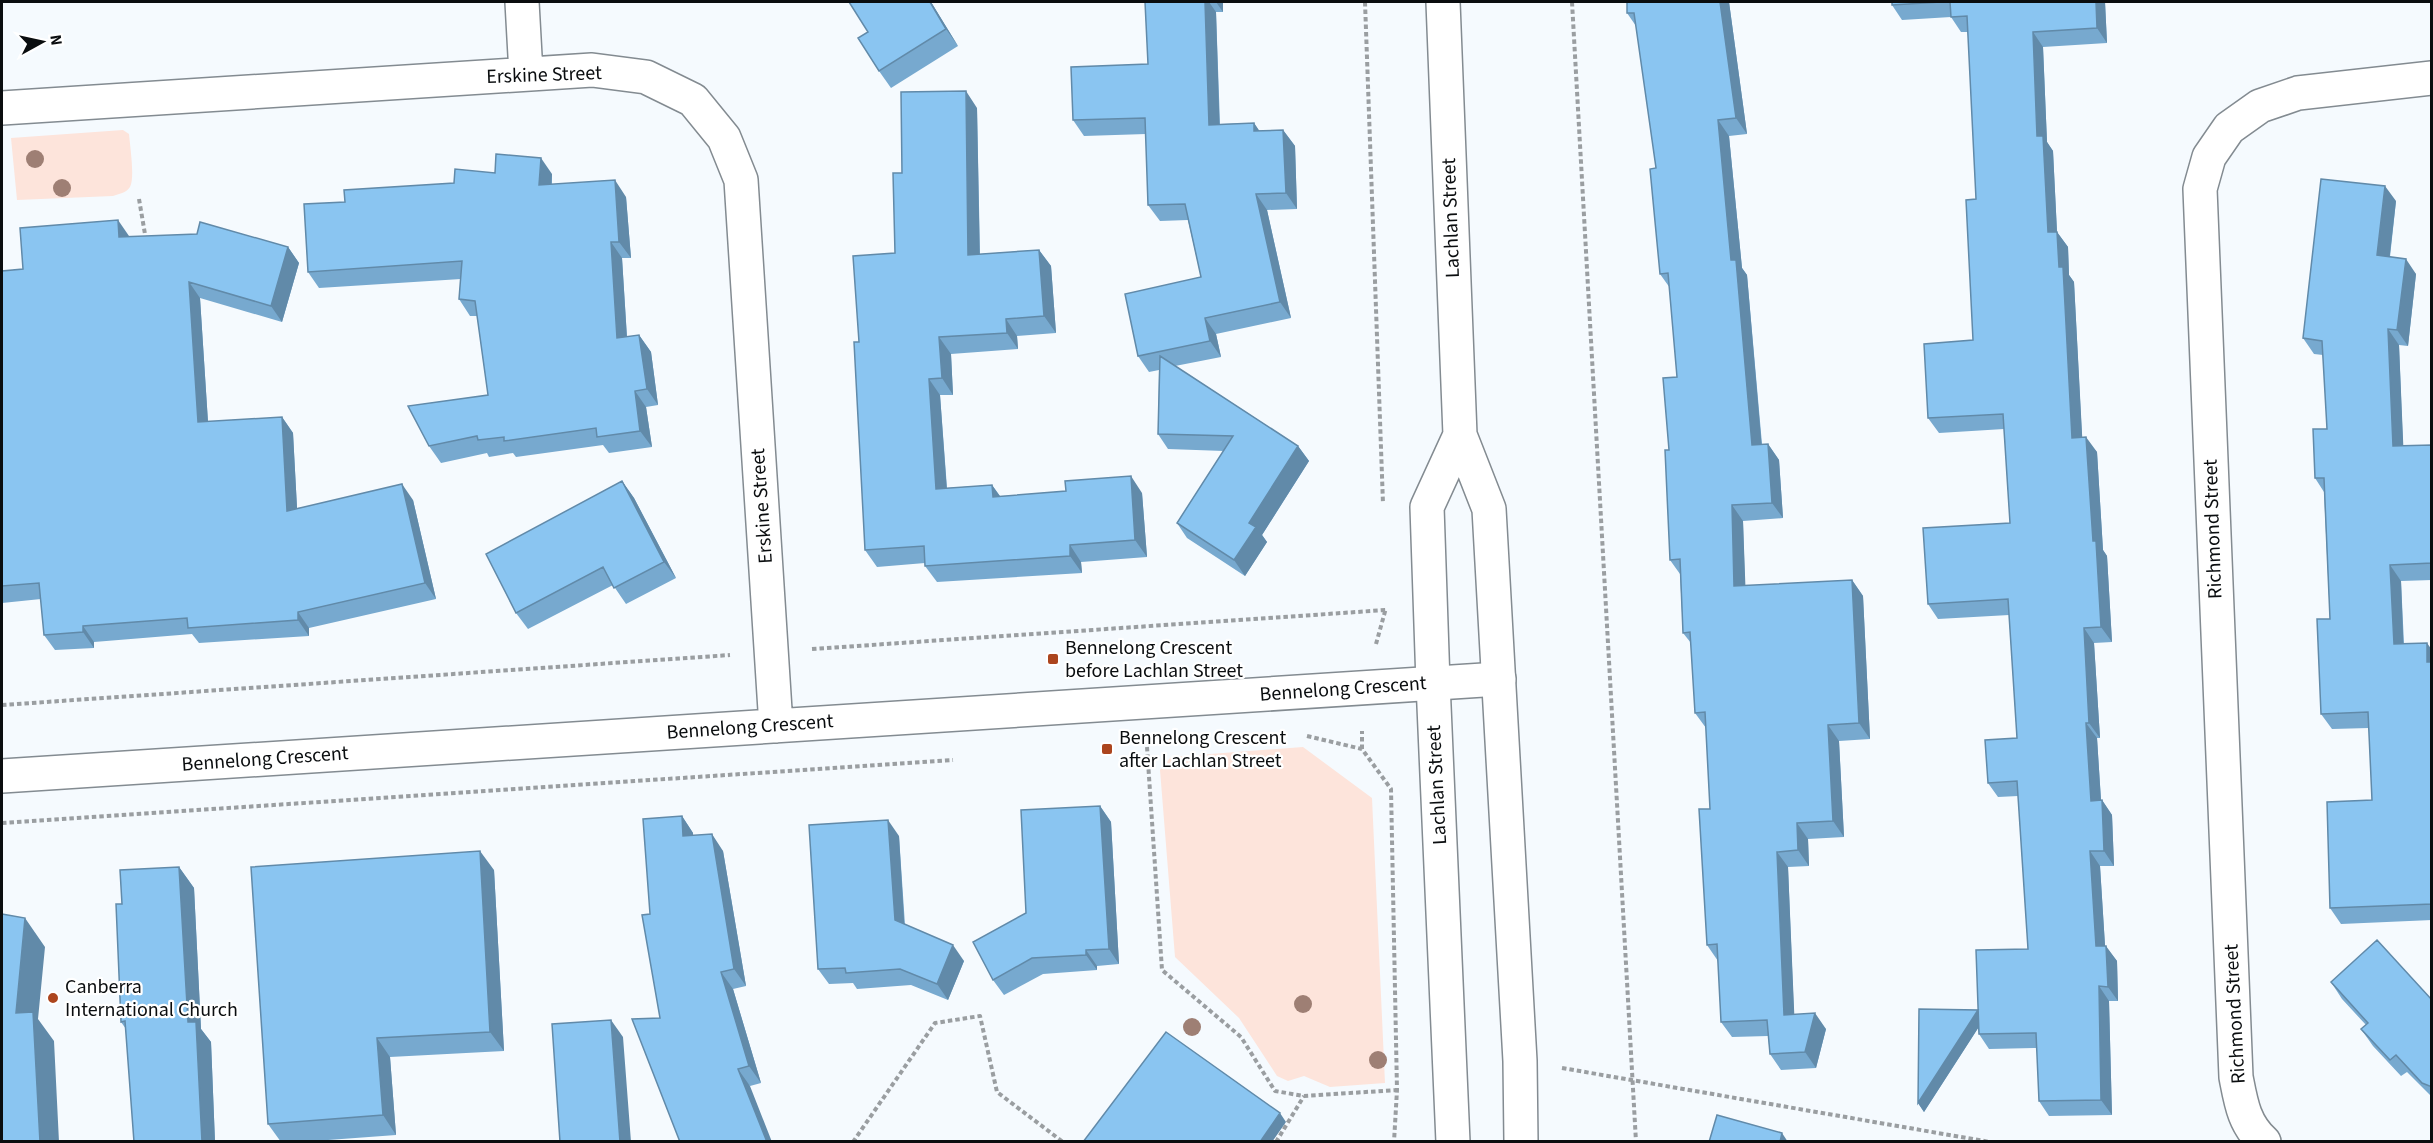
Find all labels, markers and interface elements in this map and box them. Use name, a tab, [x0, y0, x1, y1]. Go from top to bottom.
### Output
north arrow	[12, 12, 72, 72]
text: N	[44, 33, 67, 47]
street label: Erskine Street	[486, 59, 602, 91]
street label: Lachlan Street	[1435, 157, 1467, 278]
street label: Erskine Street	[744, 447, 780, 565]
street label: Richmond Street	[2197, 458, 2229, 599]
place label: Bennelong Crescent before Lachlan Street	[1065, 634, 1243, 685]
marker: Bennelong Crescent before Lachlan Street	[1046, 652, 1060, 666]
street label: Bennelong Crescent	[1259, 669, 1428, 709]
street label: Bennelong Crescent	[666, 707, 835, 747]
place label: Bennelong Crescent after Lachlan Street	[1119, 724, 1286, 775]
street label: Lachlan Street	[1420, 724, 1454, 846]
street label: Bennelong Crescent	[181, 739, 350, 779]
marker: Bennelong Crescent after Lachlan Street	[1100, 742, 1114, 756]
street label: Richmond Street	[2217, 943, 2253, 1085]
place label: Canberra International Church	[65, 973, 238, 1024]
marker: Canberra International Church	[46, 991, 60, 1005]

